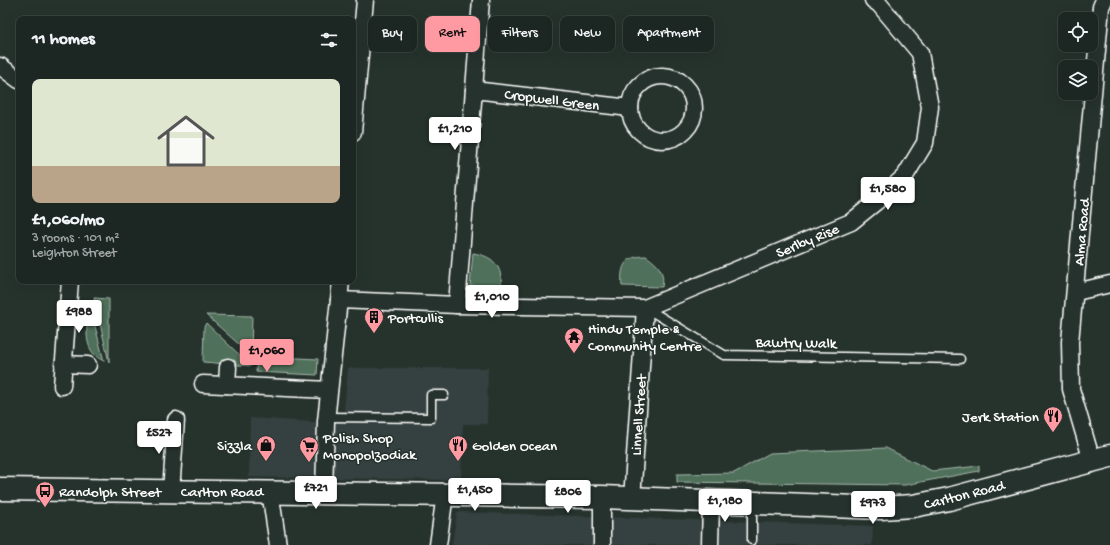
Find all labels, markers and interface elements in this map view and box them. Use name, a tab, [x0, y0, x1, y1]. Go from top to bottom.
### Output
map controls	[1058, 12, 1098, 100]
button: locate	[1058, 12, 1098, 52]
chip: Buy	[368, 16, 417, 52]
chip: Rent	[425, 16, 480, 52]
chip: Filters	[488, 16, 552, 52]
chip: New	[560, 16, 615, 52]
chip: Apartment	[623, 16, 714, 52]
icon: filters	[318, 29, 340, 51]
text: 11 homes	[32, 30, 95, 50]
button: layers	[1058, 60, 1098, 100]
street label: Cropwell Green	[503, 86, 600, 116]
icon: home	[150, 105, 222, 177]
pin: £1,210	[422, 117, 488, 151]
text: £1,210	[438, 122, 472, 137]
pin: £1,580	[855, 177, 921, 211]
text: £1,580	[870, 182, 906, 197]
street label: Alma Road	[1071, 197, 1095, 267]
text: £1,060/mo	[32, 211, 105, 231]
street label: Serlby Rise	[774, 220, 842, 263]
text: 3 rooms · 101 m²	[32, 231, 120, 246]
text: Leighton Street	[32, 246, 117, 261]
pin: £1,010	[459, 285, 525, 319]
text: £1,010	[474, 290, 510, 305]
pin: £988	[55, 300, 103, 334]
text: £988	[66, 305, 92, 320]
building icon: Portcullis	[363, 306, 385, 334]
place label: Portcullis	[387, 310, 443, 328]
place label: Hindu Temple & Community Centre	[588, 321, 702, 356]
temple icon: Hindu Temple & Community Centre	[563, 326, 585, 354]
street label: Bawtry Walk	[754, 334, 838, 354]
pin: £1,060	[234, 339, 300, 373]
text: £1,060	[249, 344, 285, 359]
street label: Linnell Street	[628, 372, 652, 456]
restaurant icon: Jerk Station	[1042, 405, 1064, 433]
place label: Jerk Station	[962, 409, 1039, 427]
pin: £527	[135, 421, 183, 455]
text: £527	[146, 426, 172, 441]
place label: Polish Shop Monopolzodiak	[322, 430, 417, 465]
shop icon: Sizzla	[255, 434, 277, 462]
restaurant icon: Golden Ocean	[447, 434, 469, 462]
supermarket icon: Polish Shop Monopolzodiak	[298, 435, 320, 463]
place label: Sizzla	[217, 438, 253, 456]
place label: Golden Ocean	[472, 438, 557, 456]
pin: £721	[292, 476, 340, 510]
street label: Carlton Road	[922, 477, 1008, 515]
pin: £1,450	[442, 478, 508, 512]
bus stop icon: Randolph Street	[34, 480, 56, 508]
pin: £806	[544, 480, 592, 514]
text: £721	[304, 481, 328, 496]
text: £1,450	[457, 483, 493, 498]
place label: Randolph Street	[59, 484, 163, 502]
street label: Carlton Road	[181, 484, 264, 502]
text: £806	[555, 485, 581, 500]
pin: £1,180	[692, 489, 758, 523]
pin: £973	[849, 491, 897, 525]
text: £1,180	[708, 494, 742, 509]
text: £973	[860, 496, 886, 511]

